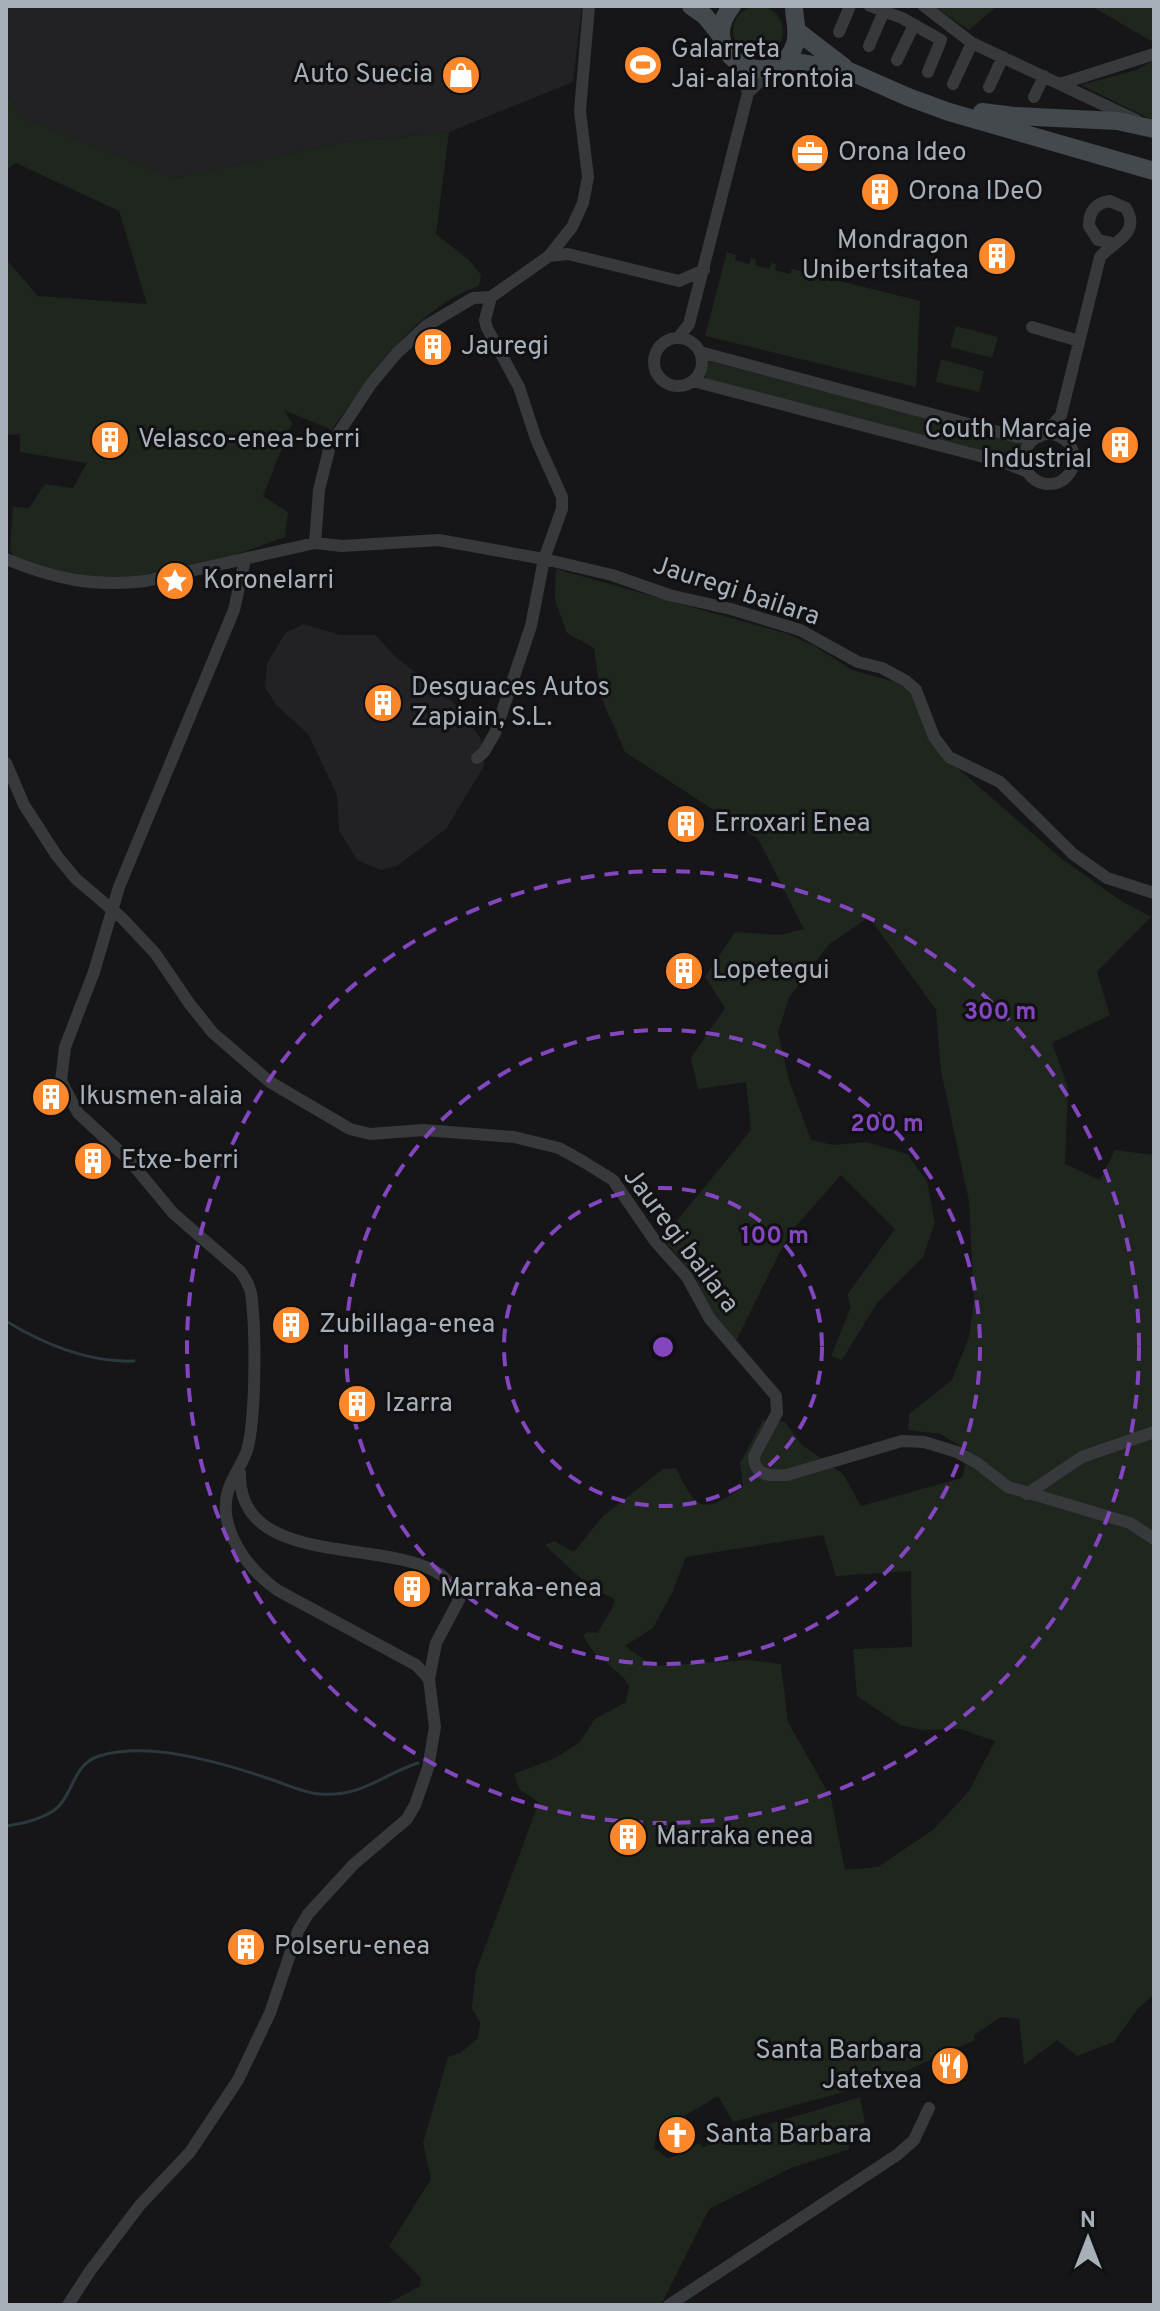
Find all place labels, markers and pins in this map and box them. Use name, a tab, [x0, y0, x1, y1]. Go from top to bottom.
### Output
place label: Galarreta Jai-alai frontoia	[671, 34, 854, 97]
sports icon: Galarreta Jai-alai frontoia	[622, 44, 664, 86]
shop icon: Auto Suecia	[440, 54, 482, 96]
place label: Auto Suecia	[293, 59, 433, 92]
office icon: Orona Ideo	[789, 132, 831, 174]
place label: Orona Ideo	[838, 137, 966, 170]
building icon: Orona IDeO	[859, 171, 901, 213]
place label: Orona IDeO	[908, 176, 1043, 209]
place label: Mondragon Unibertsitatea	[802, 225, 969, 288]
building icon: Mondragon Unibertsitatea	[976, 235, 1018, 277]
building icon: Jauregi	[412, 326, 454, 368]
place label: Jauregi	[461, 331, 549, 364]
place label: Couth Marcaje Industrial	[924, 414, 1092, 477]
building icon: Velasco-enea-berri	[89, 419, 131, 461]
place label: Velasco-enea-berri	[138, 424, 360, 457]
building icon: Couth Marcaje Industrial	[1099, 424, 1141, 466]
place icon: Koronelarri	[154, 560, 196, 602]
place label: Koronelarri	[203, 565, 334, 598]
place label: Desguaces Autos Zapiain, S.L.	[411, 672, 610, 735]
building icon: Desguaces Autos Zapiain, S.L.	[362, 682, 404, 724]
building icon: Erroxari Enea	[665, 803, 707, 845]
place label: Erroxari Enea	[714, 808, 870, 841]
building icon: Lopetegui	[663, 950, 705, 992]
place label: Lopetegui	[712, 955, 830, 988]
building icon: Ikusmen-alaia	[30, 1076, 72, 1118]
place label: Ikusmen-alaia	[79, 1081, 243, 1114]
building icon: Etxe-berri	[72, 1140, 114, 1182]
place label: Etxe-berri	[121, 1145, 239, 1178]
building icon: Zubillaga-enea	[270, 1304, 312, 1346]
place label: Zubillaga-enea	[319, 1309, 495, 1342]
centre of rings	[649, 1333, 677, 1361]
building icon: Izarra	[336, 1383, 378, 1425]
place label: Izarra	[385, 1388, 453, 1421]
building icon: Marraka-enea	[391, 1568, 433, 1610]
place label: Marraka-enea	[440, 1573, 602, 1606]
building icon: Marraka enea	[607, 1816, 649, 1858]
place label: Marraka enea	[656, 1821, 813, 1854]
building icon: Polseru-enea	[225, 1926, 267, 1968]
place label: Polseru-enea	[274, 1931, 430, 1964]
place label: Santa Barbara Jatetxea	[755, 2035, 922, 2098]
restaurant icon: Santa Barbara Jatetxea	[929, 2045, 971, 2087]
church icon: Santa Barbara	[656, 2114, 698, 2156]
place label: Santa Barbara	[705, 2119, 872, 2152]

